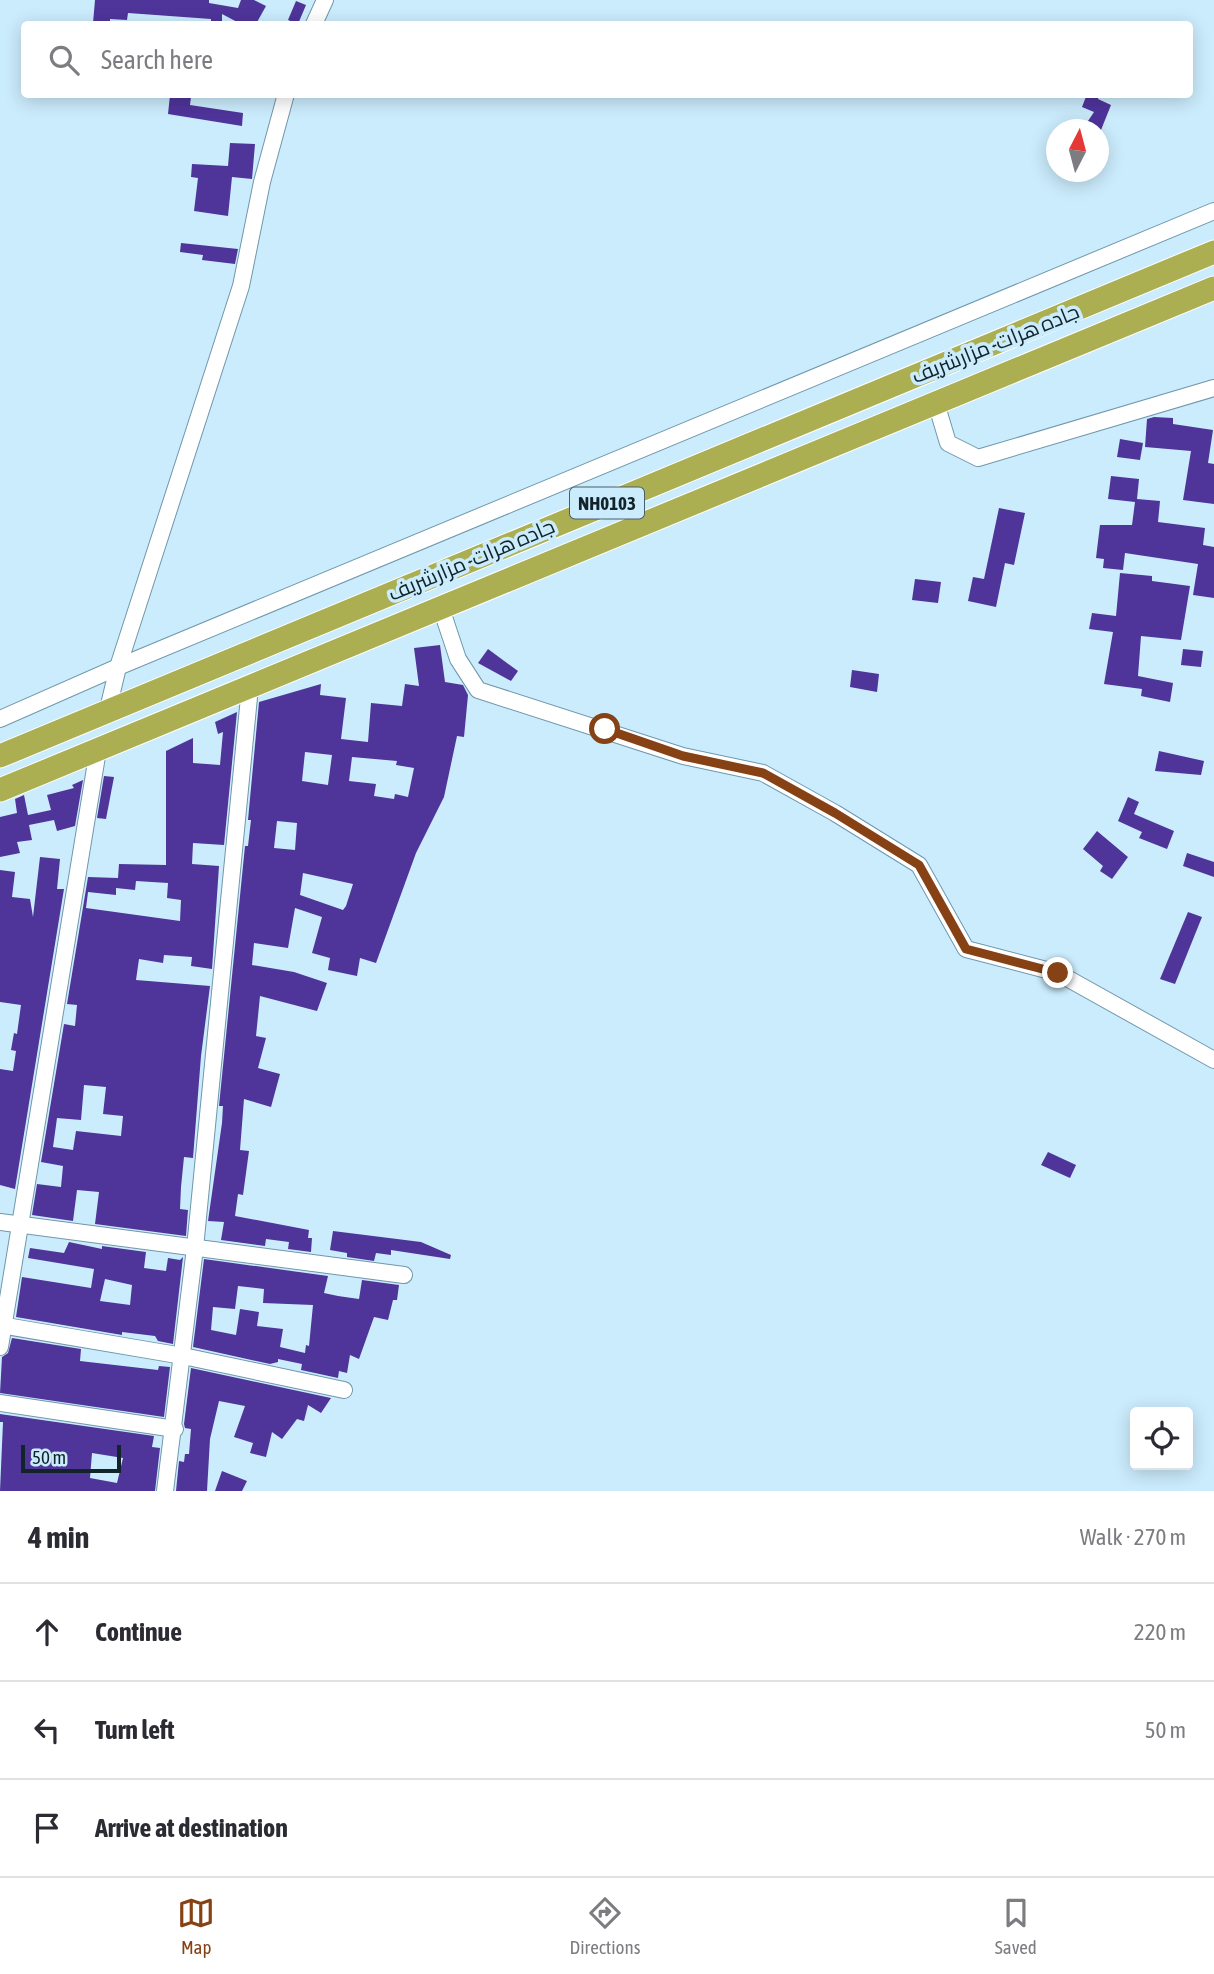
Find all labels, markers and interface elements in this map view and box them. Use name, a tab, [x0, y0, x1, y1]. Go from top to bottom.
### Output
search box	[21, 21, 1193, 98]
icon: search	[45, 41, 83, 79]
text: Search here	[101, 45, 213, 75]
north arrow	[1046, 119, 1109, 182]
street label: جاده هرات- مزارشریف	[908, 298, 1083, 388]
road number: NH0103	[570, 488, 644, 518]
street label: جاده هرات- مزارشریف	[384, 513, 558, 606]
route start	[589, 713, 620, 744]
route end	[1042, 957, 1073, 988]
map controls	[1130, 1407, 1193, 1470]
button: locate	[1130, 1407, 1193, 1470]
scale bar	[21, 1442, 121, 1474]
text: 50 m	[32, 1446, 66, 1468]
text: 4 min	[28, 1520, 89, 1554]
text: Walk · 270 m	[1080, 1524, 1186, 1550]
icon: ahead	[28, 1613, 66, 1651]
text: Continue	[95, 1617, 182, 1647]
text: 220 m	[1134, 1619, 1186, 1645]
icon: left	[28, 1711, 66, 1749]
text: Turn left	[95, 1715, 175, 1745]
text: 50 m	[1145, 1717, 1186, 1743]
icon: arrive	[28, 1809, 66, 1847]
text: Arrive at destination	[95, 1813, 288, 1843]
tab: Map	[177, 1894, 215, 1958]
tab: Directions	[570, 1894, 640, 1958]
tab: Saved	[995, 1894, 1037, 1958]

